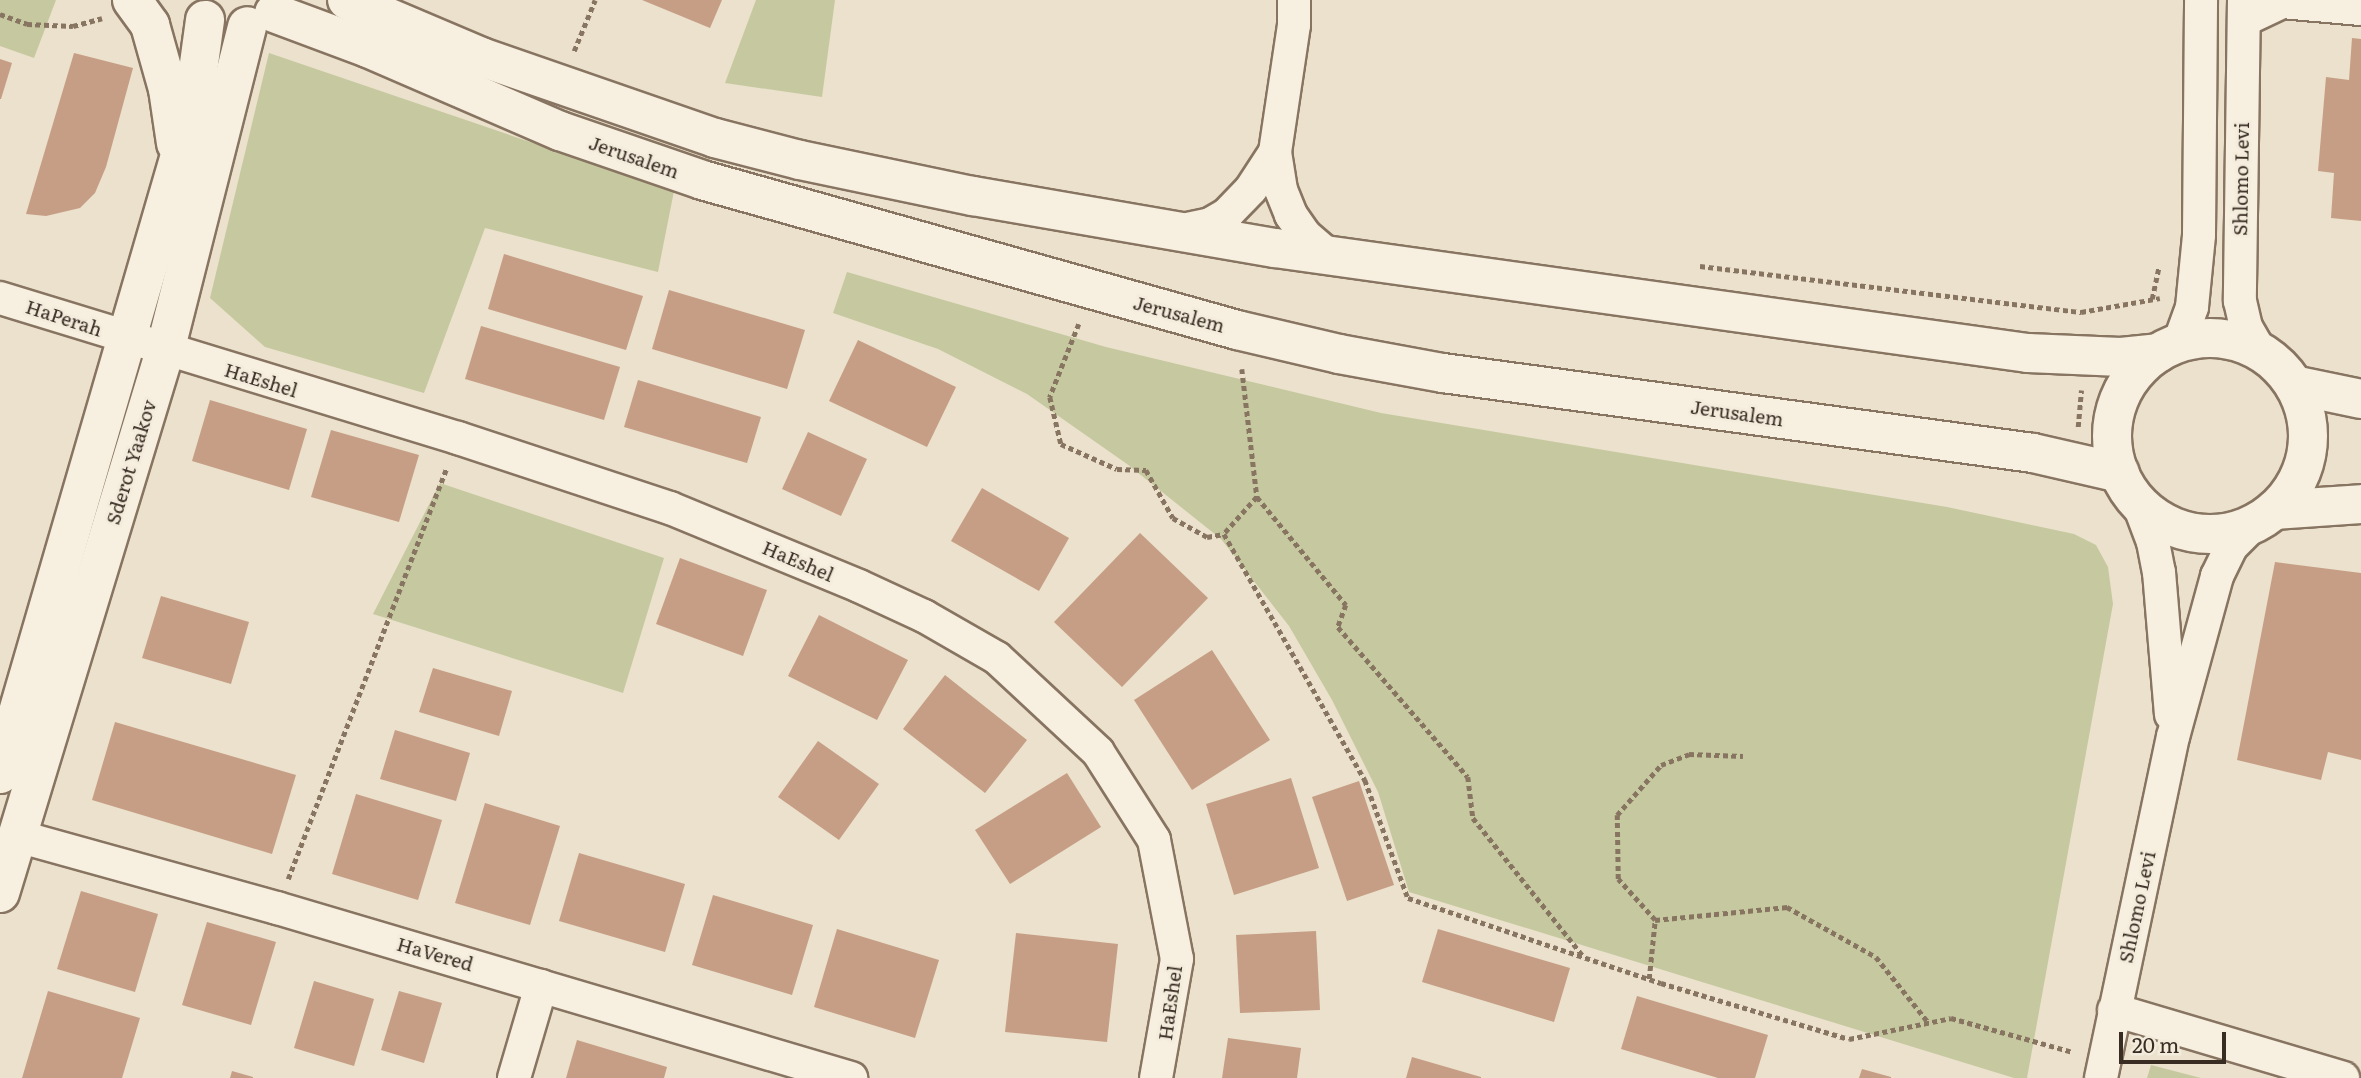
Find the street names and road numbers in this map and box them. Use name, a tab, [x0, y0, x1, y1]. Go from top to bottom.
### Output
street label: Shlomo Levi	[2229, 122, 2253, 236]
street label: Jerusalem	[586, 131, 682, 183]
street label: Jerusalem	[1131, 291, 1227, 337]
street label: HaPerah	[23, 295, 105, 341]
street label: HaEshel	[222, 358, 300, 402]
street label: Jerusalem	[1689, 395, 1785, 431]
street label: Sderot Yaakov	[101, 397, 161, 527]
street label: HaEshel	[759, 536, 837, 586]
street label: Shlomo Levi	[2114, 849, 2160, 965]
street label: HaVered	[394, 932, 476, 976]
street label: HaEshel	[1153, 964, 1187, 1042]

